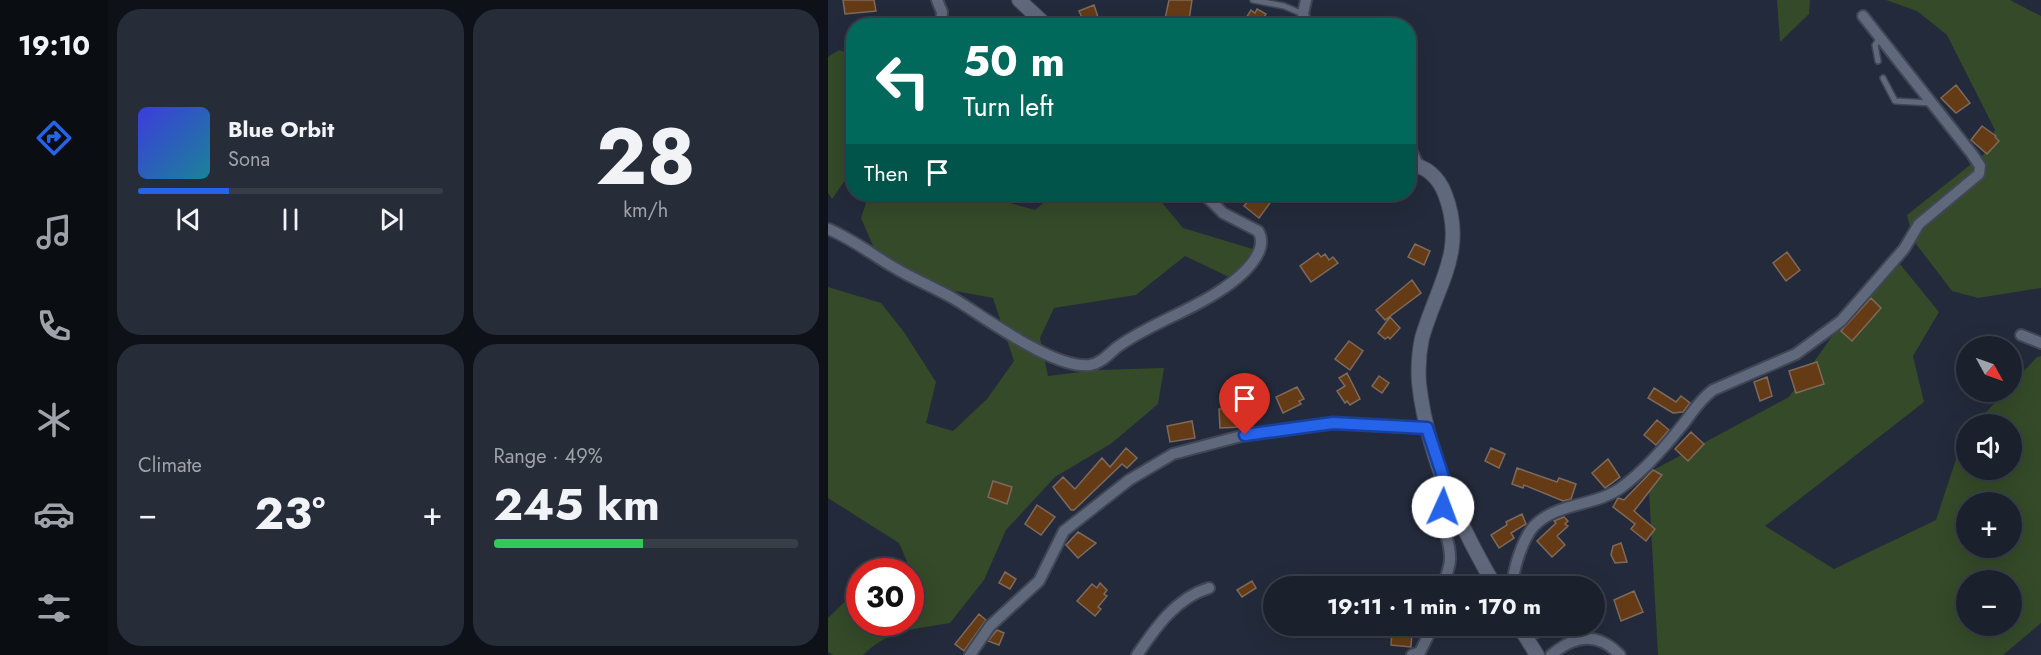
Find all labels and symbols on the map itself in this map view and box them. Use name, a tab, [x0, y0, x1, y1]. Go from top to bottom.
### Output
north arrow	[1956, 336, 2022, 402]
pin	[1219, 373, 1270, 435]
position arrow	[1411, 475, 1475, 539]
speed limit sign: 30	[846, 558, 924, 636]

